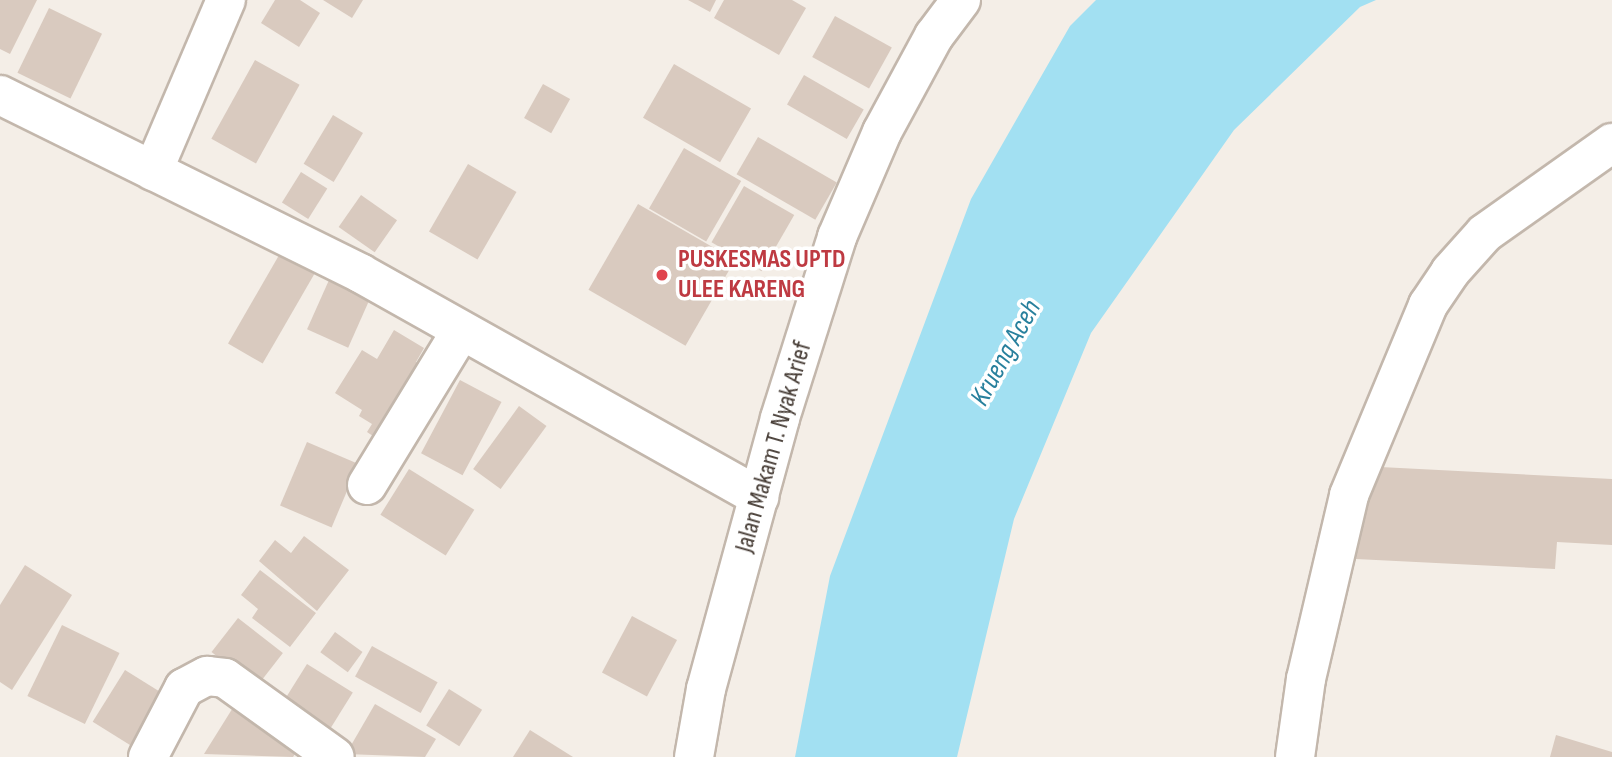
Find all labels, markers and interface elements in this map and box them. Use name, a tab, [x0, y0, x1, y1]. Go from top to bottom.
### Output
place label: PUSKESMAS UPTD ULEE KARENG	[678, 244, 845, 306]
marker: PUSKESMAS UPTD ULEE KARENG	[652, 265, 672, 285]
water label: Krueng Aceh	[963, 294, 1049, 412]
street label: Jalan Makam T. Nyak Arief	[729, 338, 819, 556]

